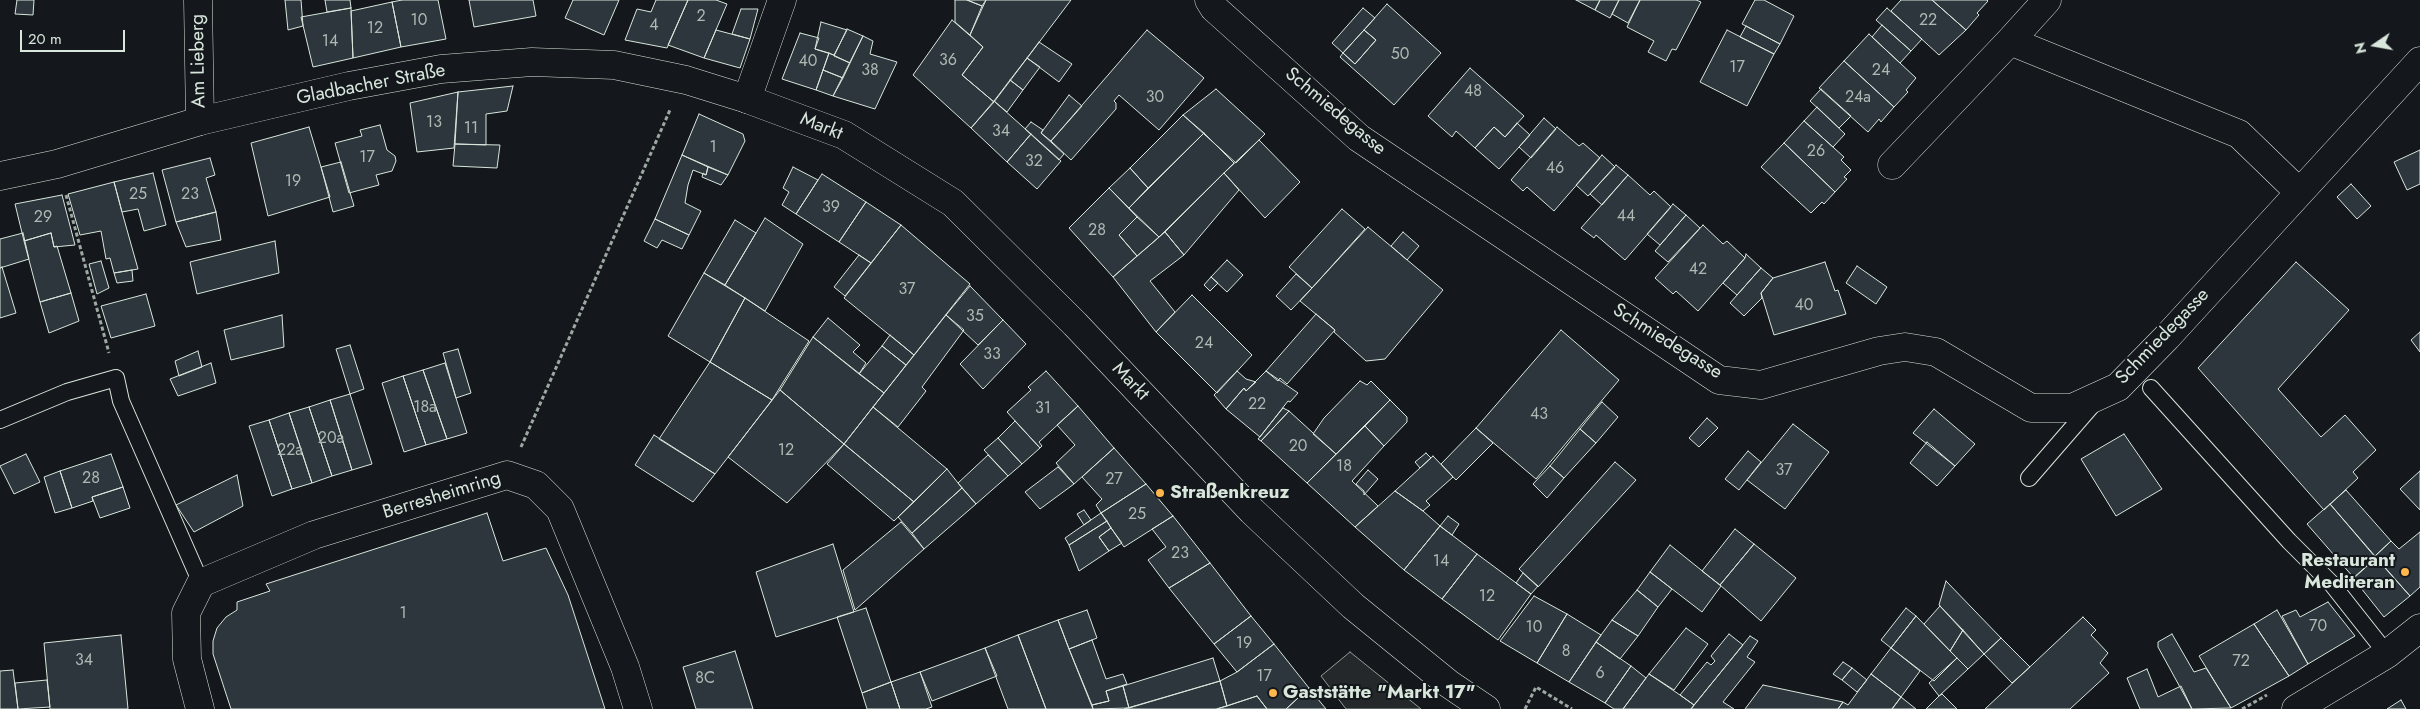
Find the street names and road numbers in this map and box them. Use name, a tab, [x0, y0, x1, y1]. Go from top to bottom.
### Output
street label: Am Lieberg	[187, 14, 211, 108]
street label: Gladbacher Straße	[295, 59, 447, 111]
street label: Schmiedegasse	[1280, 63, 1390, 161]
street label: Markt	[796, 108, 846, 146]
street label: Schmiedegasse	[2111, 284, 2215, 390]
street label: Schmiedegasse	[1608, 299, 1726, 385]
street label: Markt	[1107, 358, 1153, 406]
street label: Berresheimring	[380, 467, 504, 525]

